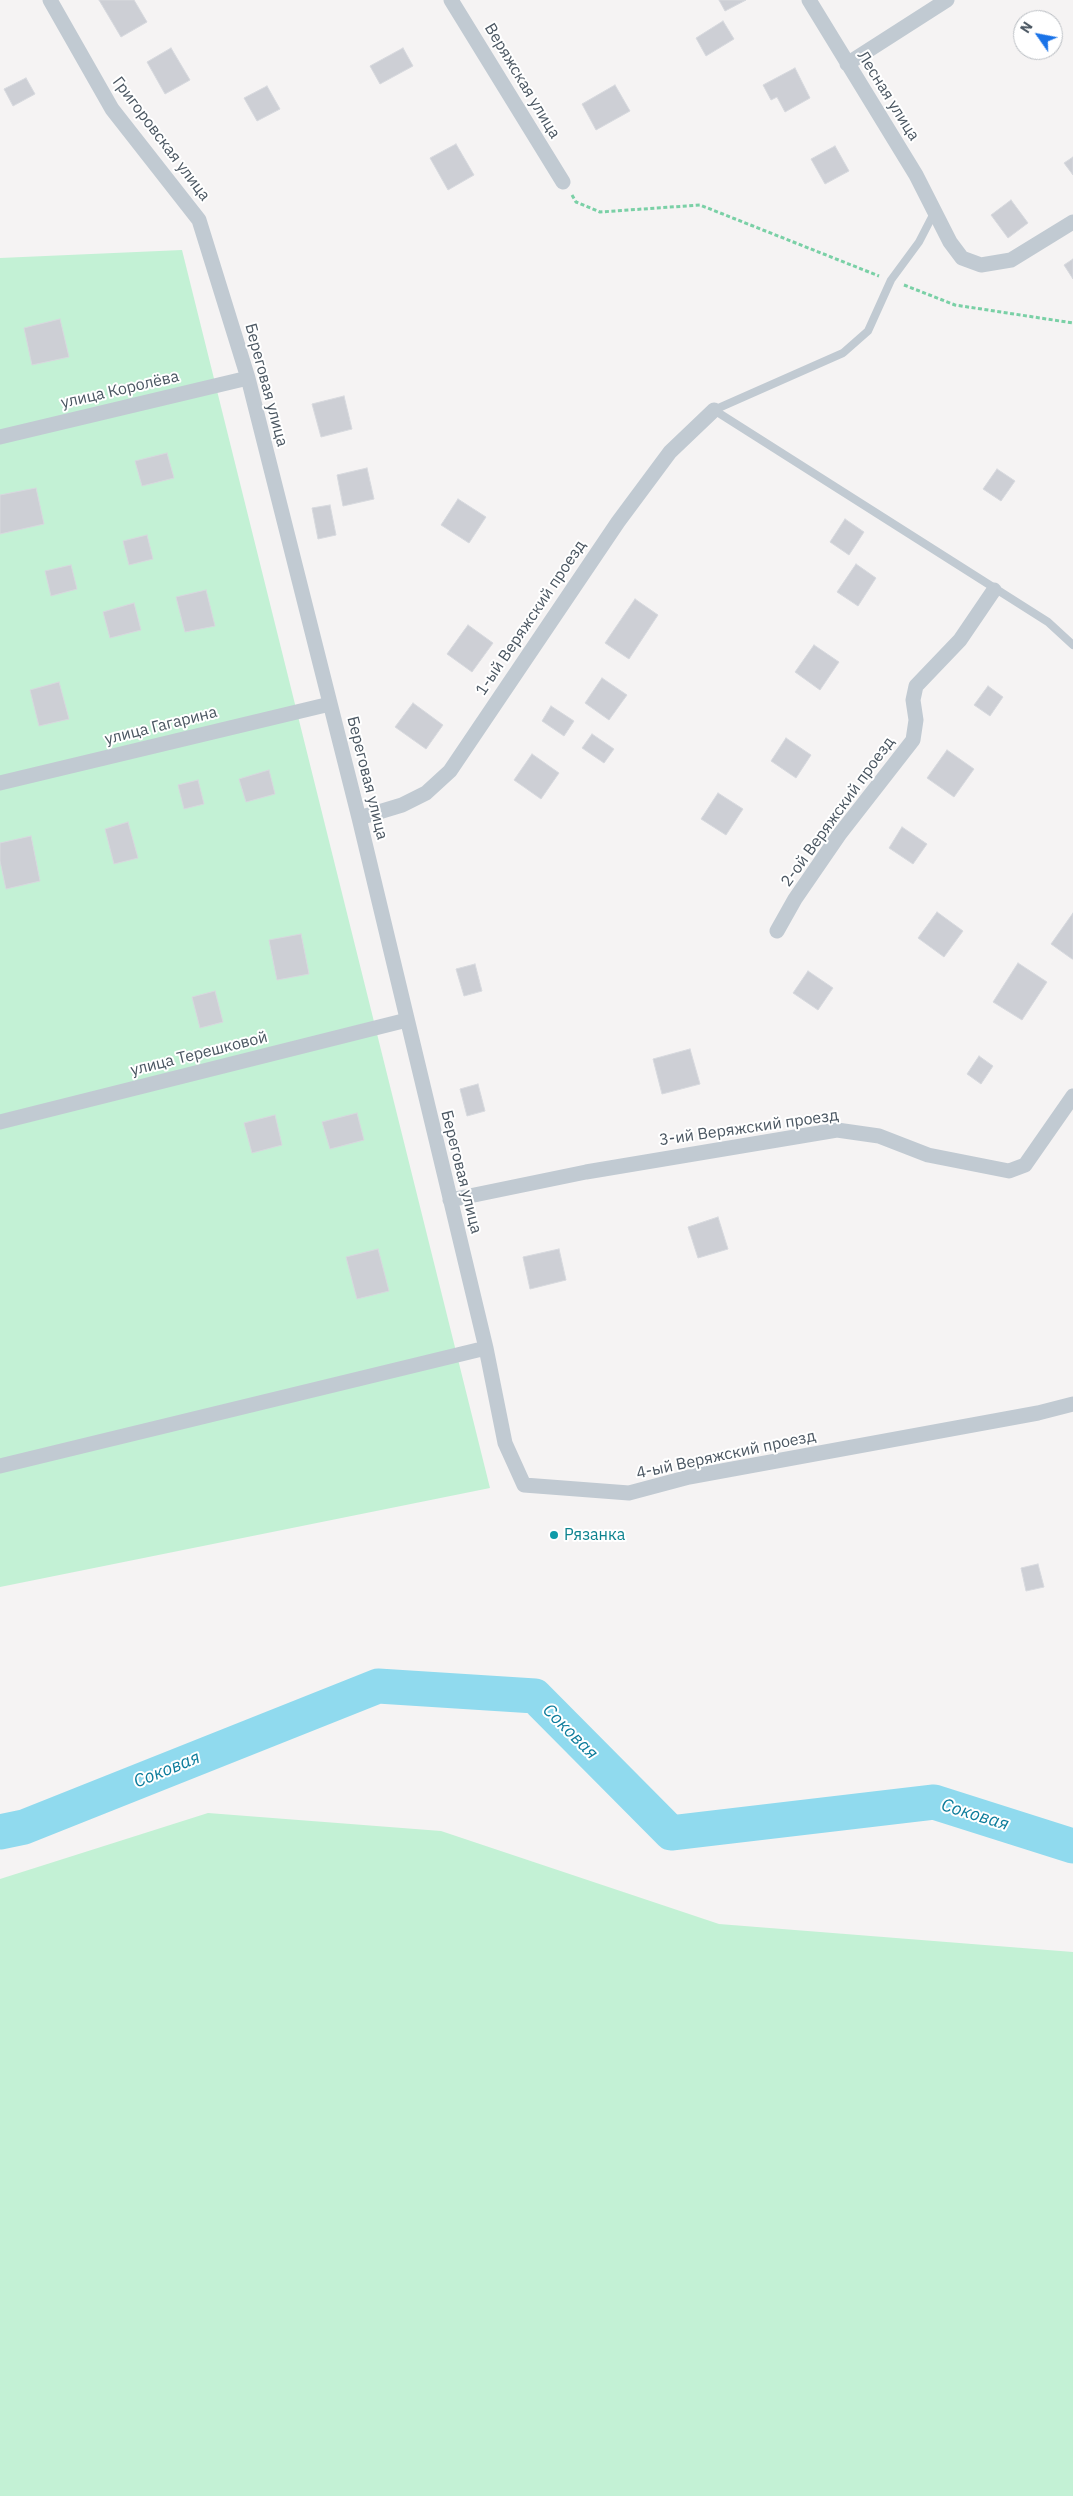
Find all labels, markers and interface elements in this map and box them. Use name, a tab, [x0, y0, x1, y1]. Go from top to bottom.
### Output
north arrow	[1013, 10, 1063, 60]
text: N	[1016, 18, 1037, 37]
street label: Веряжская улица	[480, 20, 564, 142]
street label: Лесная улица	[853, 47, 923, 145]
street label: Григоровская улица	[108, 73, 214, 205]
street label: Береговая улица	[240, 321, 292, 449]
street label: улица Королёва	[59, 367, 181, 413]
street label: 1-ый Веряжский проезд	[472, 537, 590, 699]
street label: улица Гагарина	[103, 703, 219, 749]
street label: Береговая улица	[342, 714, 392, 842]
street label: 2-ой Веряжский проезд	[777, 733, 899, 891]
street label: улица Терешковой	[128, 1028, 270, 1080]
street label: 3-ий Веряжский проезд	[658, 1106, 840, 1150]
street label: Береговая улица	[436, 1108, 486, 1236]
street label: 4-ый Веряжский проезд	[634, 1427, 818, 1483]
place label: Рязанка	[564, 1525, 625, 1545]
marker: Рязанка	[548, 1529, 560, 1541]
water label: Соковая	[538, 1700, 602, 1764]
water label: Соковая	[131, 1747, 203, 1793]
water label: Соковая	[939, 1795, 1011, 1835]

